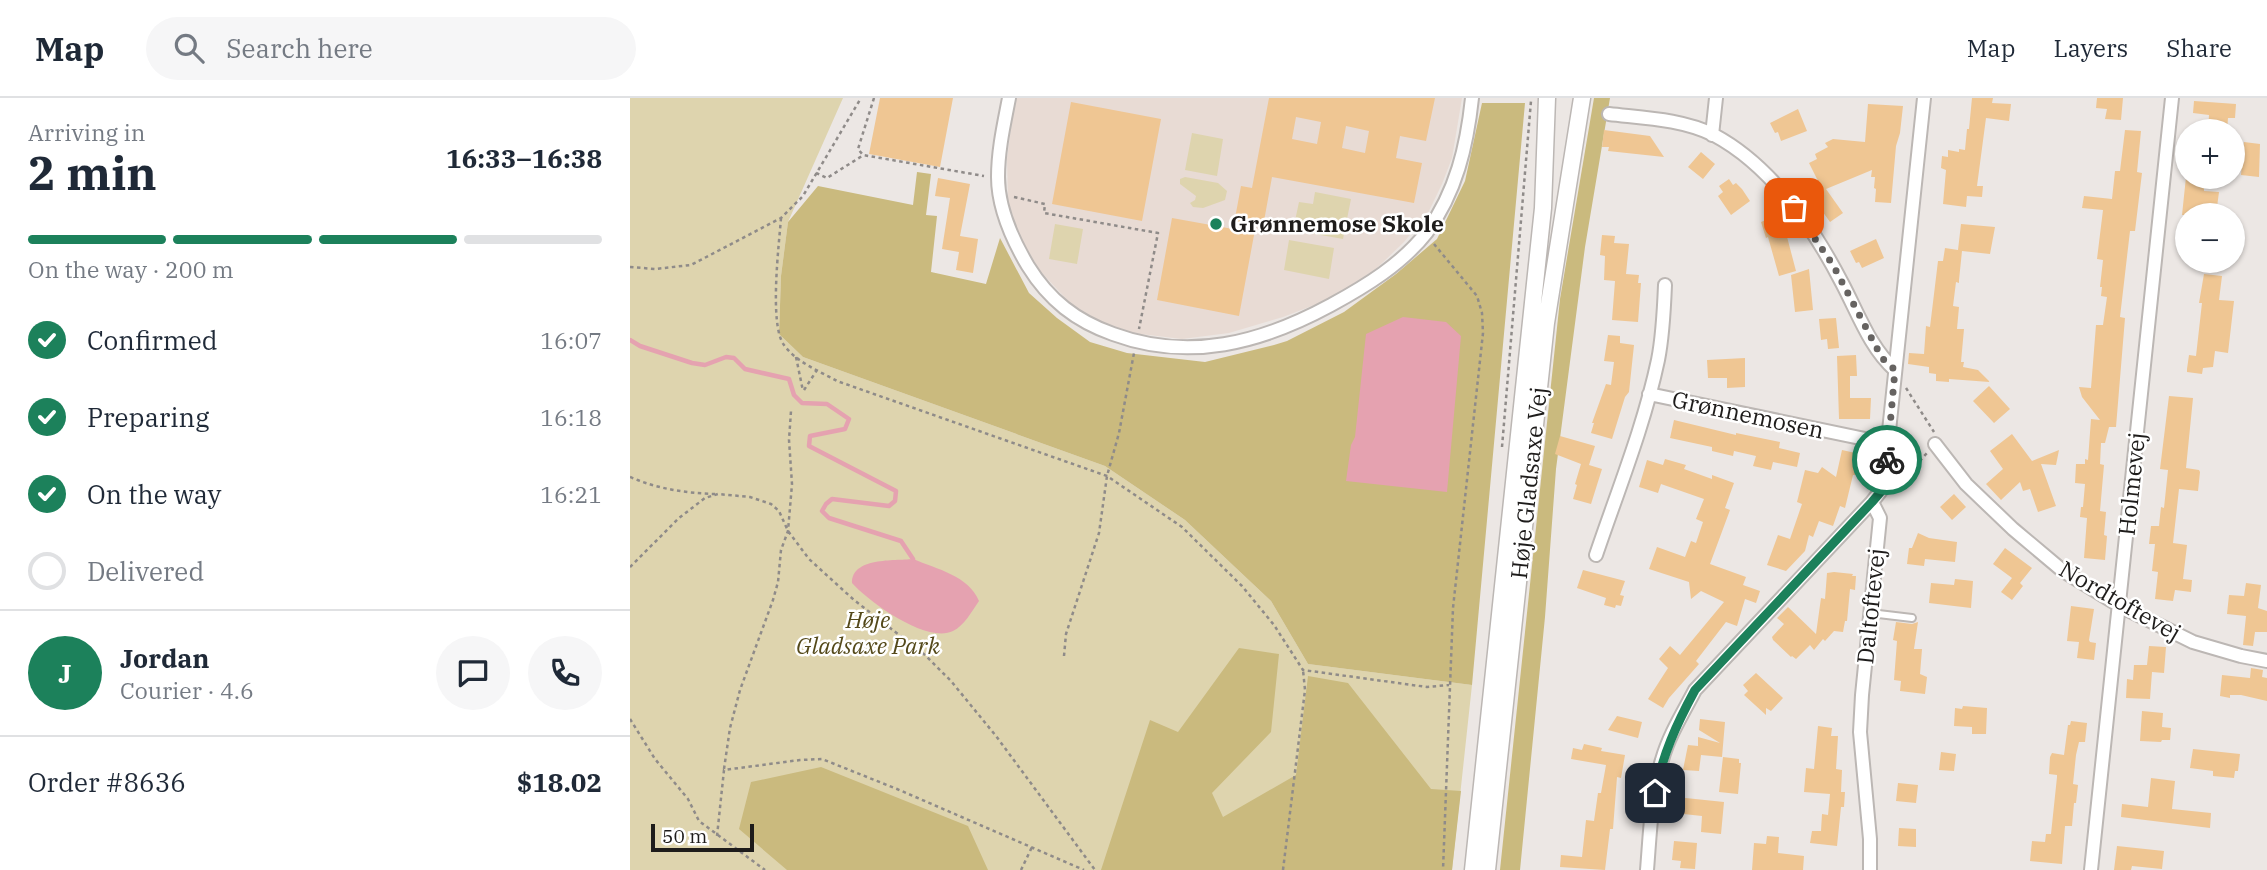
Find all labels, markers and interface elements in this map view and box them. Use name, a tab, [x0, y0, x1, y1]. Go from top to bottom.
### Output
search box	[146, 17, 636, 80]
text: Map	[35, 27, 104, 70]
icon: search	[170, 29, 208, 67]
text: Search here	[226, 31, 373, 65]
text: Map	[1967, 32, 2015, 64]
text: Layers	[2053, 32, 2128, 64]
text: Share	[2166, 32, 2232, 64]
text: Arriving in	[28, 117, 145, 147]
map controls	[2175, 119, 2245, 273]
button: +	[2175, 119, 2245, 189]
text: 16:33–16:38	[446, 141, 602, 175]
text: 2 min	[28, 143, 157, 203]
pin	[1764, 178, 1824, 238]
icon: bag	[1775, 189, 1813, 227]
button: −	[2175, 203, 2245, 273]
place label: Grønnemose Skole	[1230, 208, 1444, 238]
marker: Grønnemose Skole	[1208, 216, 1224, 232]
text: On the way · 200 m	[28, 254, 234, 284]
icon: check	[28, 321, 66, 359]
text: Confirmed	[87, 323, 218, 357]
text: 16:07	[540, 325, 602, 355]
street label: Grønnemosen	[1669, 383, 1827, 445]
street label: Høje Gladsaxe Vej	[1503, 385, 1553, 580]
icon: check	[28, 398, 66, 436]
text: Preparing	[87, 400, 209, 434]
text: 16:18	[540, 402, 602, 432]
courier	[1852, 425, 1922, 495]
street label: Holmevej	[2111, 431, 2151, 537]
icon: bike	[1868, 441, 1906, 479]
icon: check	[28, 475, 66, 513]
text: On the way	[87, 477, 221, 511]
text: 16:21	[540, 479, 602, 509]
street label: Daltoftevej	[1849, 546, 1891, 665]
street label: Nordtoftevej	[2054, 553, 2187, 647]
text: Delivered	[87, 554, 204, 588]
park label: Høje Gladsaxe Park	[796, 604, 941, 660]
button: chat	[436, 636, 510, 710]
button: phone	[528, 636, 602, 710]
text: Jordan	[120, 641, 210, 675]
text: J	[58, 656, 72, 690]
text: Courier · 4.6	[120, 675, 254, 705]
pin	[1625, 763, 1685, 823]
text: Order #8636	[28, 765, 186, 799]
text: $18.02	[517, 765, 602, 799]
icon: home	[1636, 774, 1674, 812]
scale bar	[651, 821, 754, 853]
text: 50 m	[662, 824, 707, 848]

